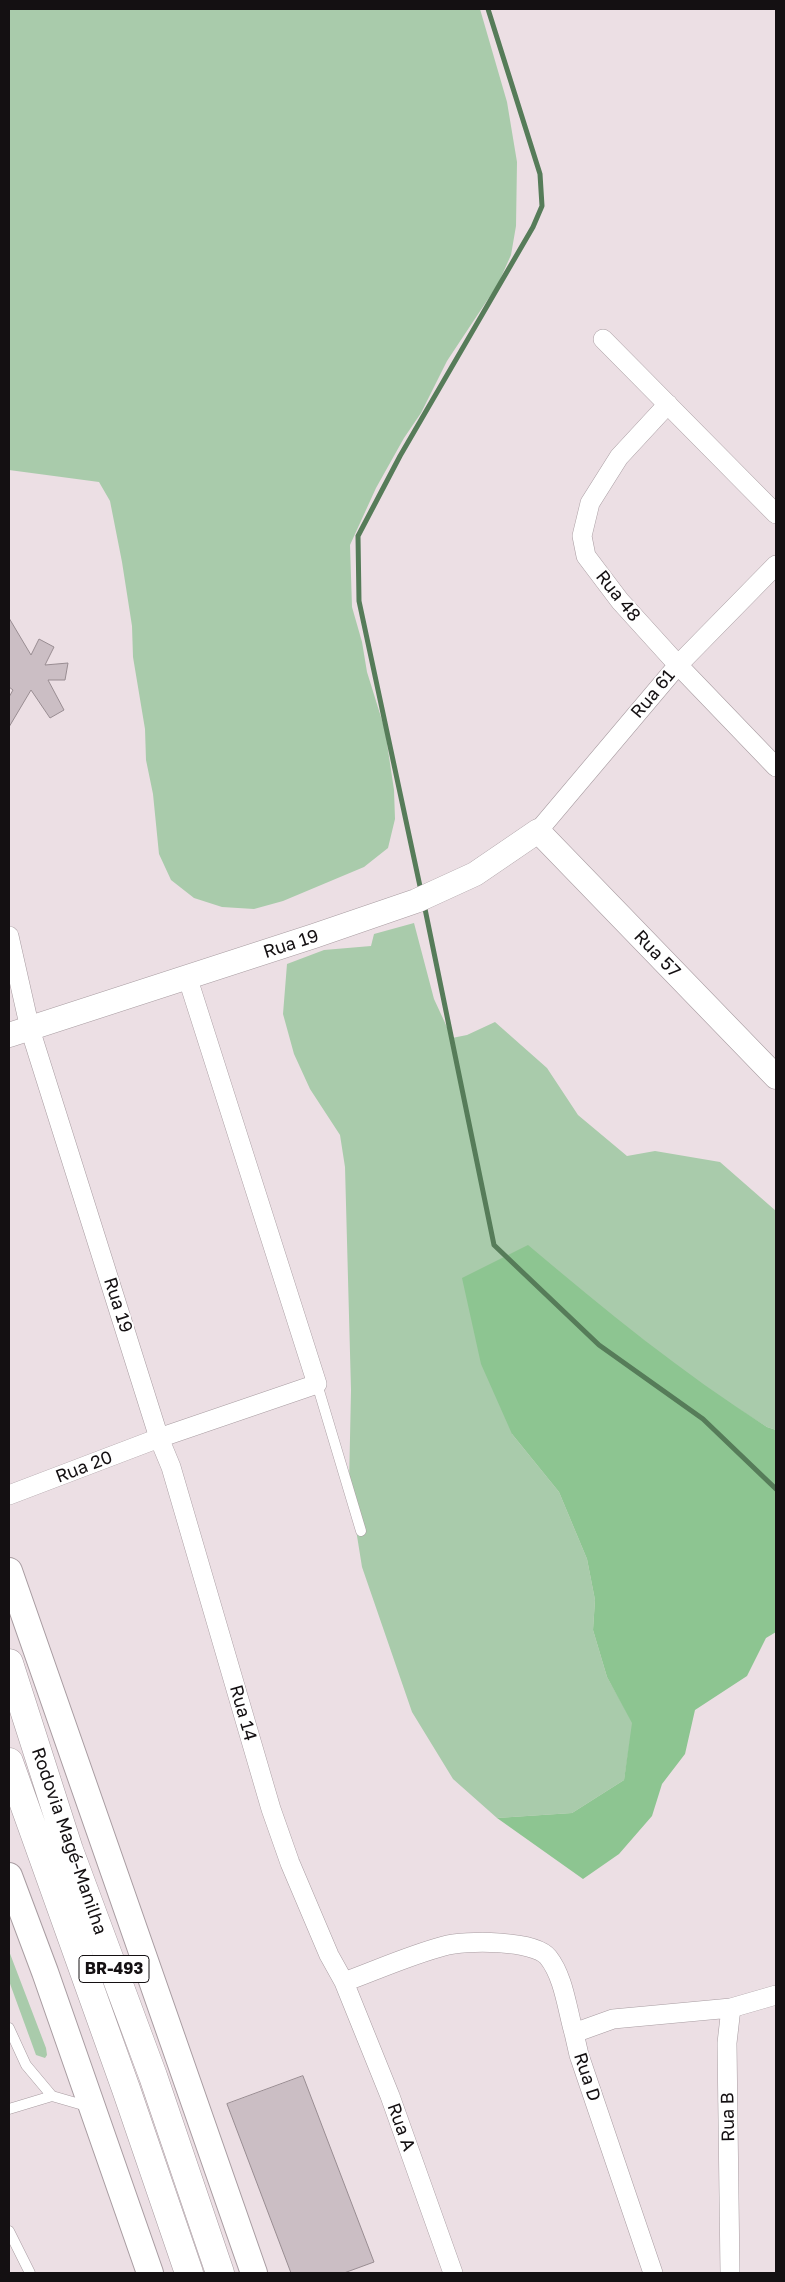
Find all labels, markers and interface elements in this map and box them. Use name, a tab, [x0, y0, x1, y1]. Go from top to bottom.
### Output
street label: Rua 48	[591, 566, 645, 626]
street label: Rua 61	[626, 665, 680, 723]
street label: Rua 19	[261, 925, 321, 963]
street label: Rua 57	[629, 926, 685, 982]
street label: Rua 19	[99, 1275, 137, 1335]
street label: Rua 20	[53, 1446, 115, 1488]
street label: Rua 14	[225, 1683, 261, 1743]
street label: Rodovia Magé-Manilha	[27, 1745, 111, 1937]
road number: BR-493	[79, 1956, 149, 1982]
street label: Rua D	[569, 2050, 605, 2104]
street label: Rua B	[717, 2092, 739, 2142]
street label: Rua A	[382, 2100, 420, 2154]

